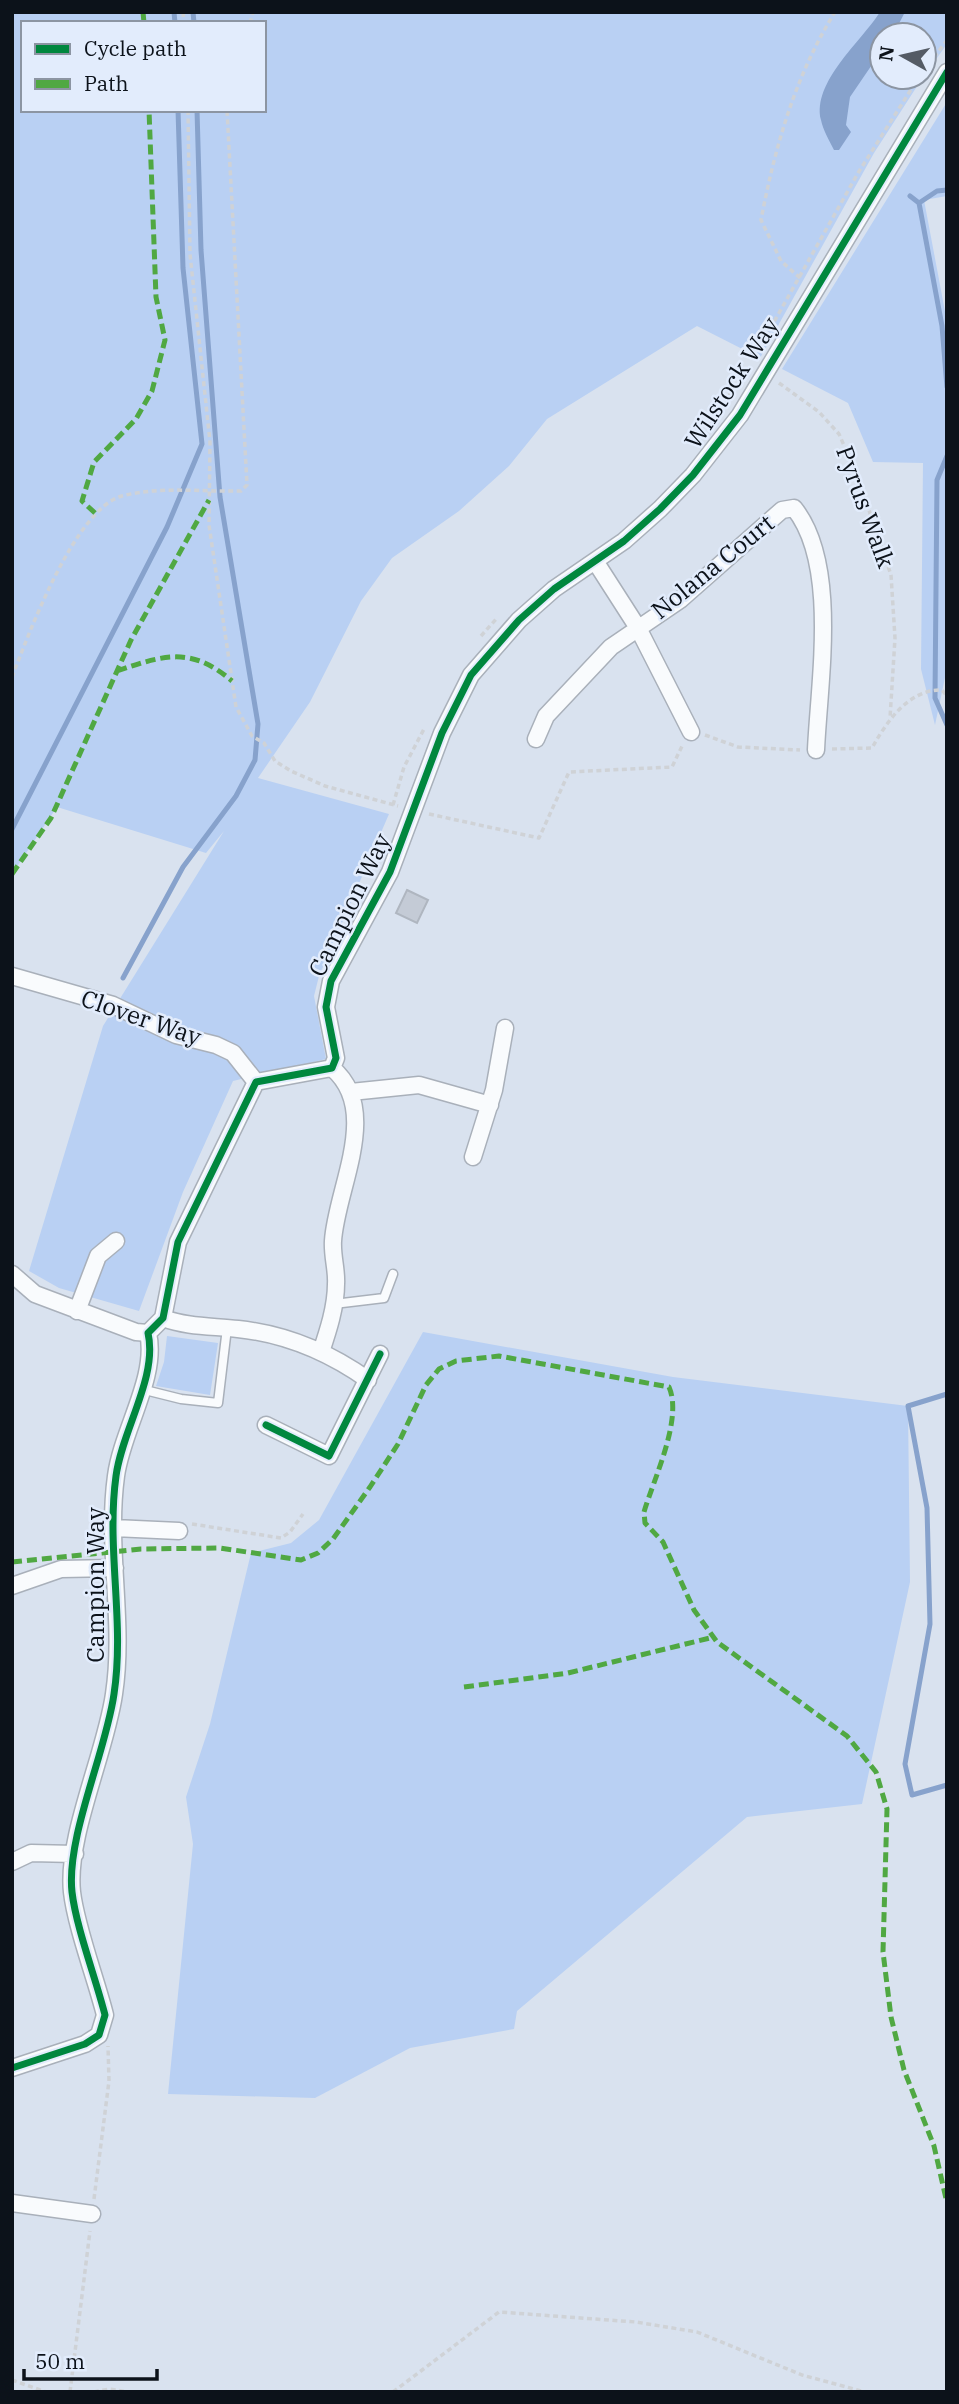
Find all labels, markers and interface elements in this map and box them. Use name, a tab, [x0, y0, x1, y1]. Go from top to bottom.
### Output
legend	[21, 21, 266, 112]
north arrow	[868, 21, 938, 91]
text: Cycle path	[84, 34, 187, 62]
text: N	[873, 45, 899, 63]
text: Path	[84, 69, 129, 97]
street label: Wilstock Way	[677, 310, 786, 454]
street label: Pyrus Walk	[829, 441, 903, 572]
street label: Nolana Court	[644, 507, 781, 626]
street label: Campion Way	[301, 828, 398, 981]
street label: Clover Way	[77, 982, 206, 1053]
street label: Campion Way	[79, 1507, 111, 1663]
scale bar	[24, 2338, 158, 2382]
text: 50 m	[35, 2347, 85, 2375]

